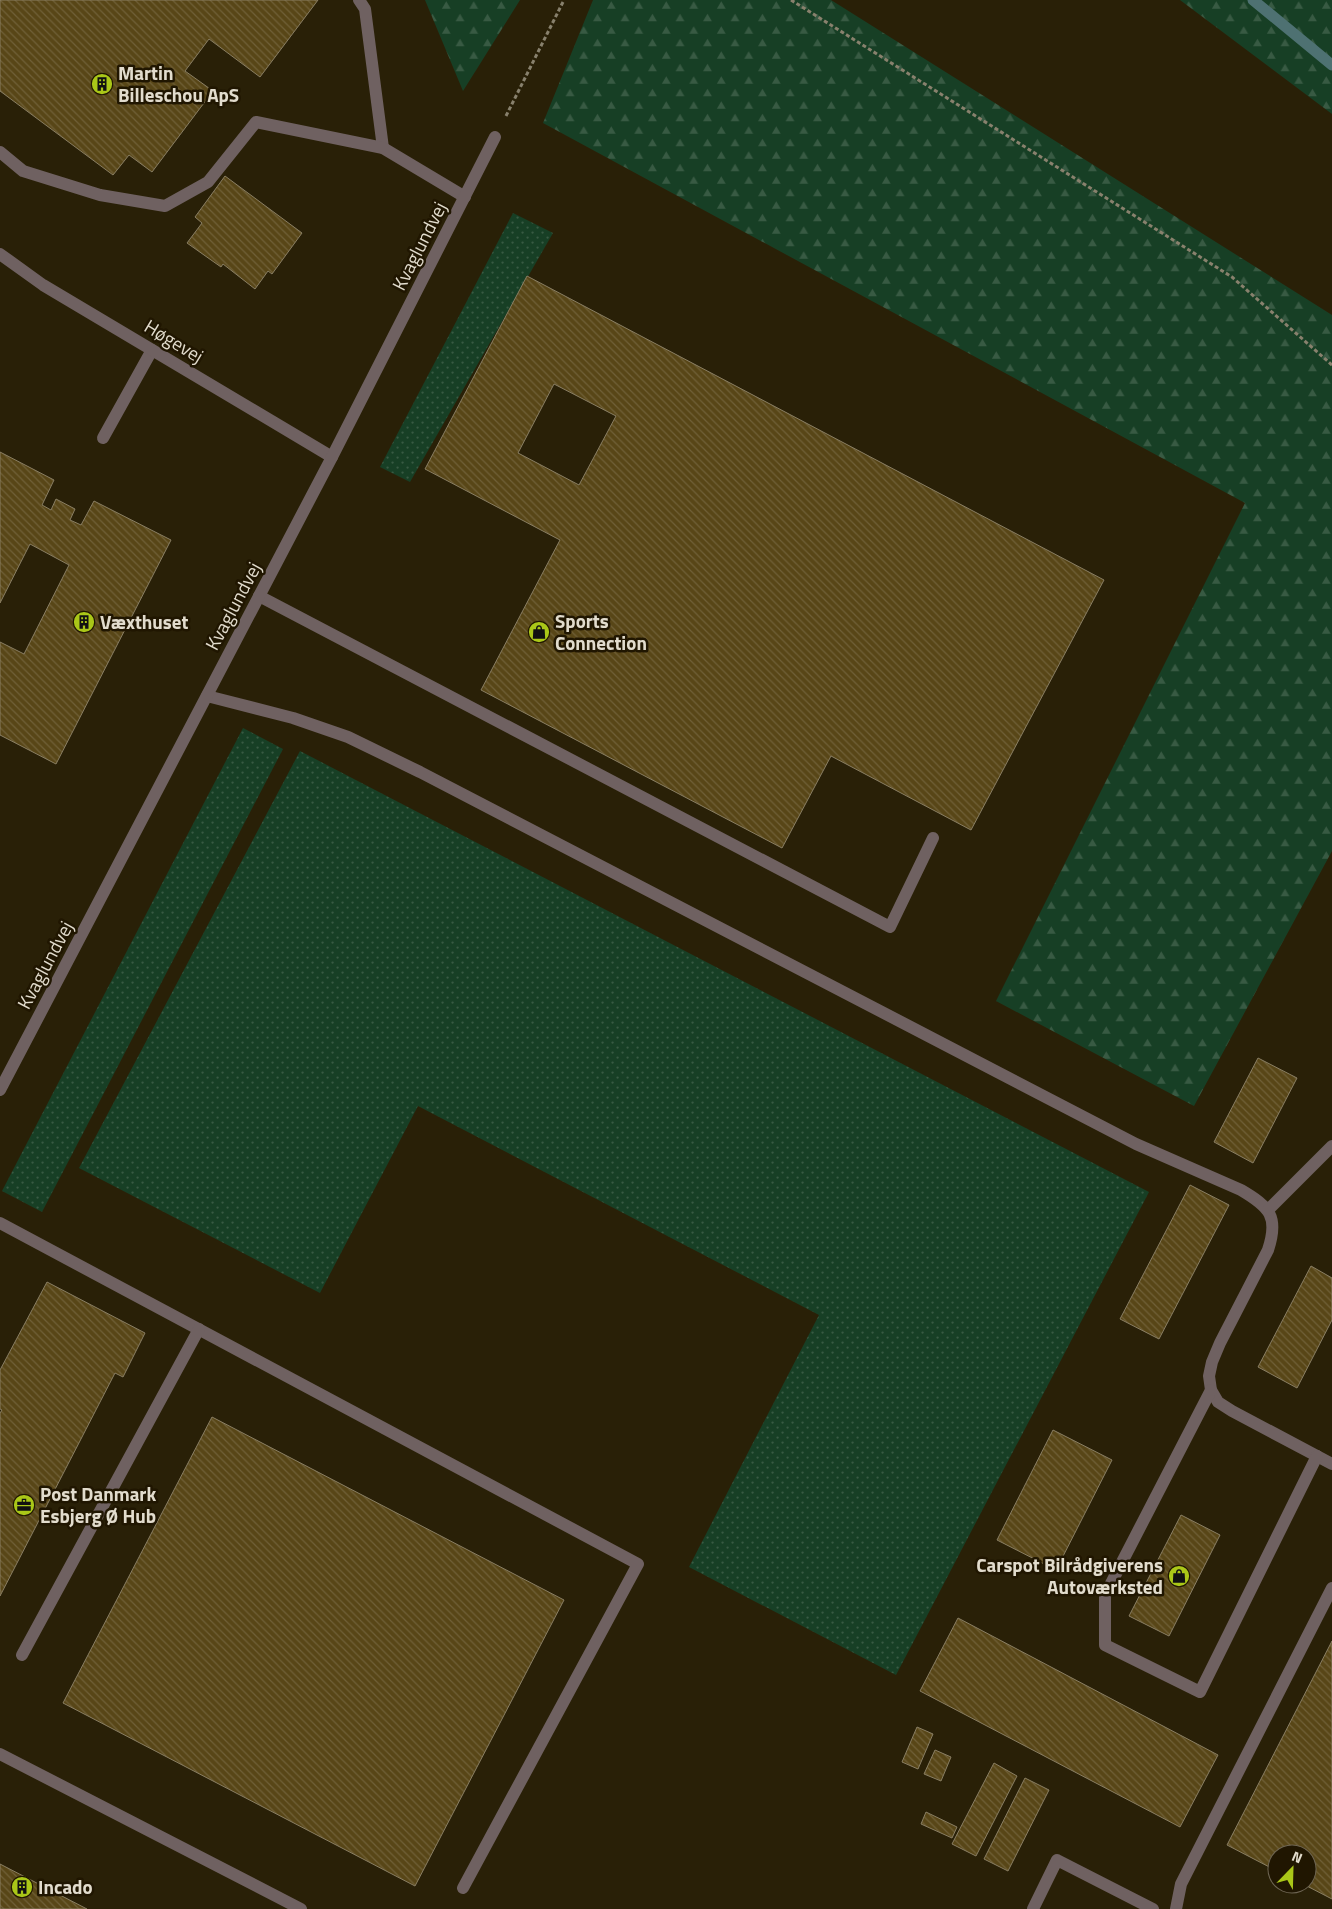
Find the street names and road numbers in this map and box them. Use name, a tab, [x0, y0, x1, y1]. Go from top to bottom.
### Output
street label: Kvaglundvej	[384, 196, 453, 295]
street label: Høgevej	[139, 311, 209, 370]
street label: Kvaglundvej	[197, 557, 268, 655]
street label: Kvaglundvej	[9, 916, 80, 1014]

